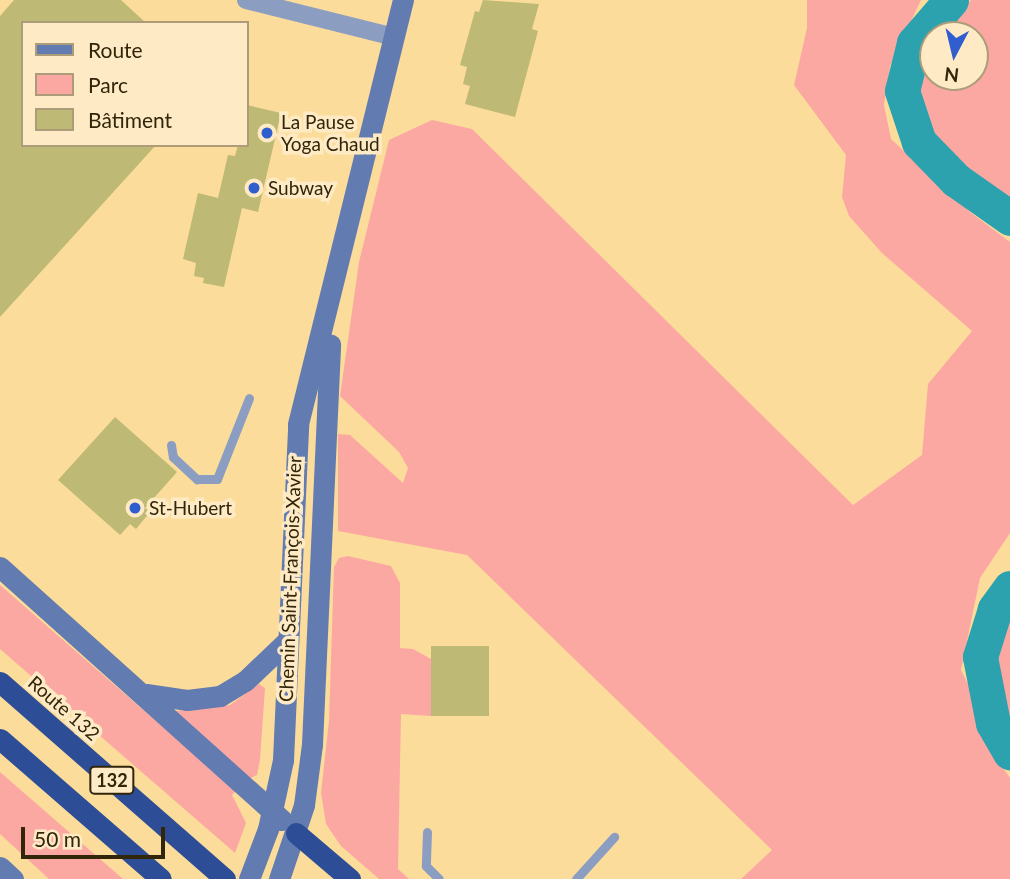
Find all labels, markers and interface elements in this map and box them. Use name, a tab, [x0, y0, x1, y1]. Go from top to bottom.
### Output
legend	[21, 21, 248, 147]
north arrow	[919, 21, 989, 91]
text: Route	[88, 37, 143, 62]
text: N	[943, 63, 960, 88]
text: Parc	[88, 72, 128, 97]
text: Bâtiment	[88, 107, 172, 132]
place label: La Pause Yoga Chaud	[281, 111, 380, 155]
marker: La Pause Yoga Chaud	[259, 125, 275, 141]
place label: Subway	[268, 177, 333, 199]
marker: Subway	[246, 180, 262, 196]
street label: Chemin Saint-François-Xavier	[274, 456, 306, 702]
place label: St-Hubert	[149, 497, 232, 519]
marker: St-Hubert	[127, 500, 143, 516]
street label: Route 132	[24, 671, 104, 745]
road number: 132	[89, 766, 135, 794]
scale bar	[24, 812, 168, 856]
text: 50 m	[34, 826, 81, 851]

